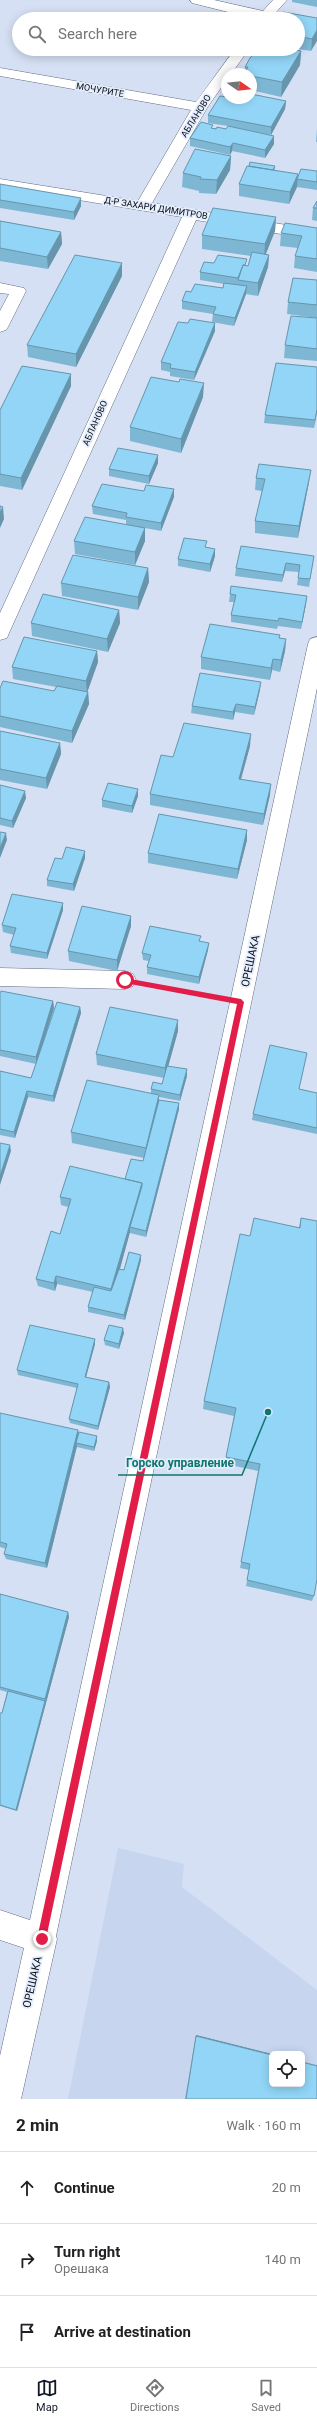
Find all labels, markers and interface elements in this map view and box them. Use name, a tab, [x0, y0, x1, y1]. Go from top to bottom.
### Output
search box	[12, 12, 305, 56]
icon: search	[26, 23, 48, 45]
text: Search here	[58, 25, 137, 43]
north arrow	[221, 68, 257, 104]
street label: МОЧУРИТЕ	[75, 81, 125, 99]
street label: АБЛАНОВО	[179, 93, 213, 139]
street label: Д-Р ЗАХАРИ ДИМИТРОВ	[104, 195, 209, 221]
street label: АБЛАНОВО	[81, 399, 109, 447]
street label: ОРЕШАКА	[239, 933, 262, 988]
route start	[116, 971, 134, 989]
callout: Горско управление	[118, 1451, 242, 1475]
text: Горско управление	[126, 1456, 234, 1470]
route end	[33, 1930, 51, 1948]
street label: ОРЕШАКА	[20, 1954, 45, 2009]
map controls	[269, 2051, 305, 2087]
button: locate	[269, 2051, 305, 2087]
text: 2 min	[16, 2115, 59, 2135]
text: Walk · 160 m	[226, 2118, 301, 2133]
icon: ahead	[16, 2177, 38, 2199]
text: Continue	[54, 2179, 115, 2197]
text: 20 m	[272, 2180, 301, 2195]
text: Turn right	[54, 2243, 120, 2261]
icon: right	[16, 2249, 38, 2271]
text: 140 m	[264, 2252, 301, 2267]
text: Орешака	[54, 2261, 109, 2276]
icon: arrive	[16, 2321, 38, 2343]
text: Arrive at destination	[54, 2323, 191, 2341]
tab: Map	[36, 2377, 58, 2414]
tab: Directions	[130, 2377, 179, 2414]
tab: Saved	[251, 2377, 281, 2414]

